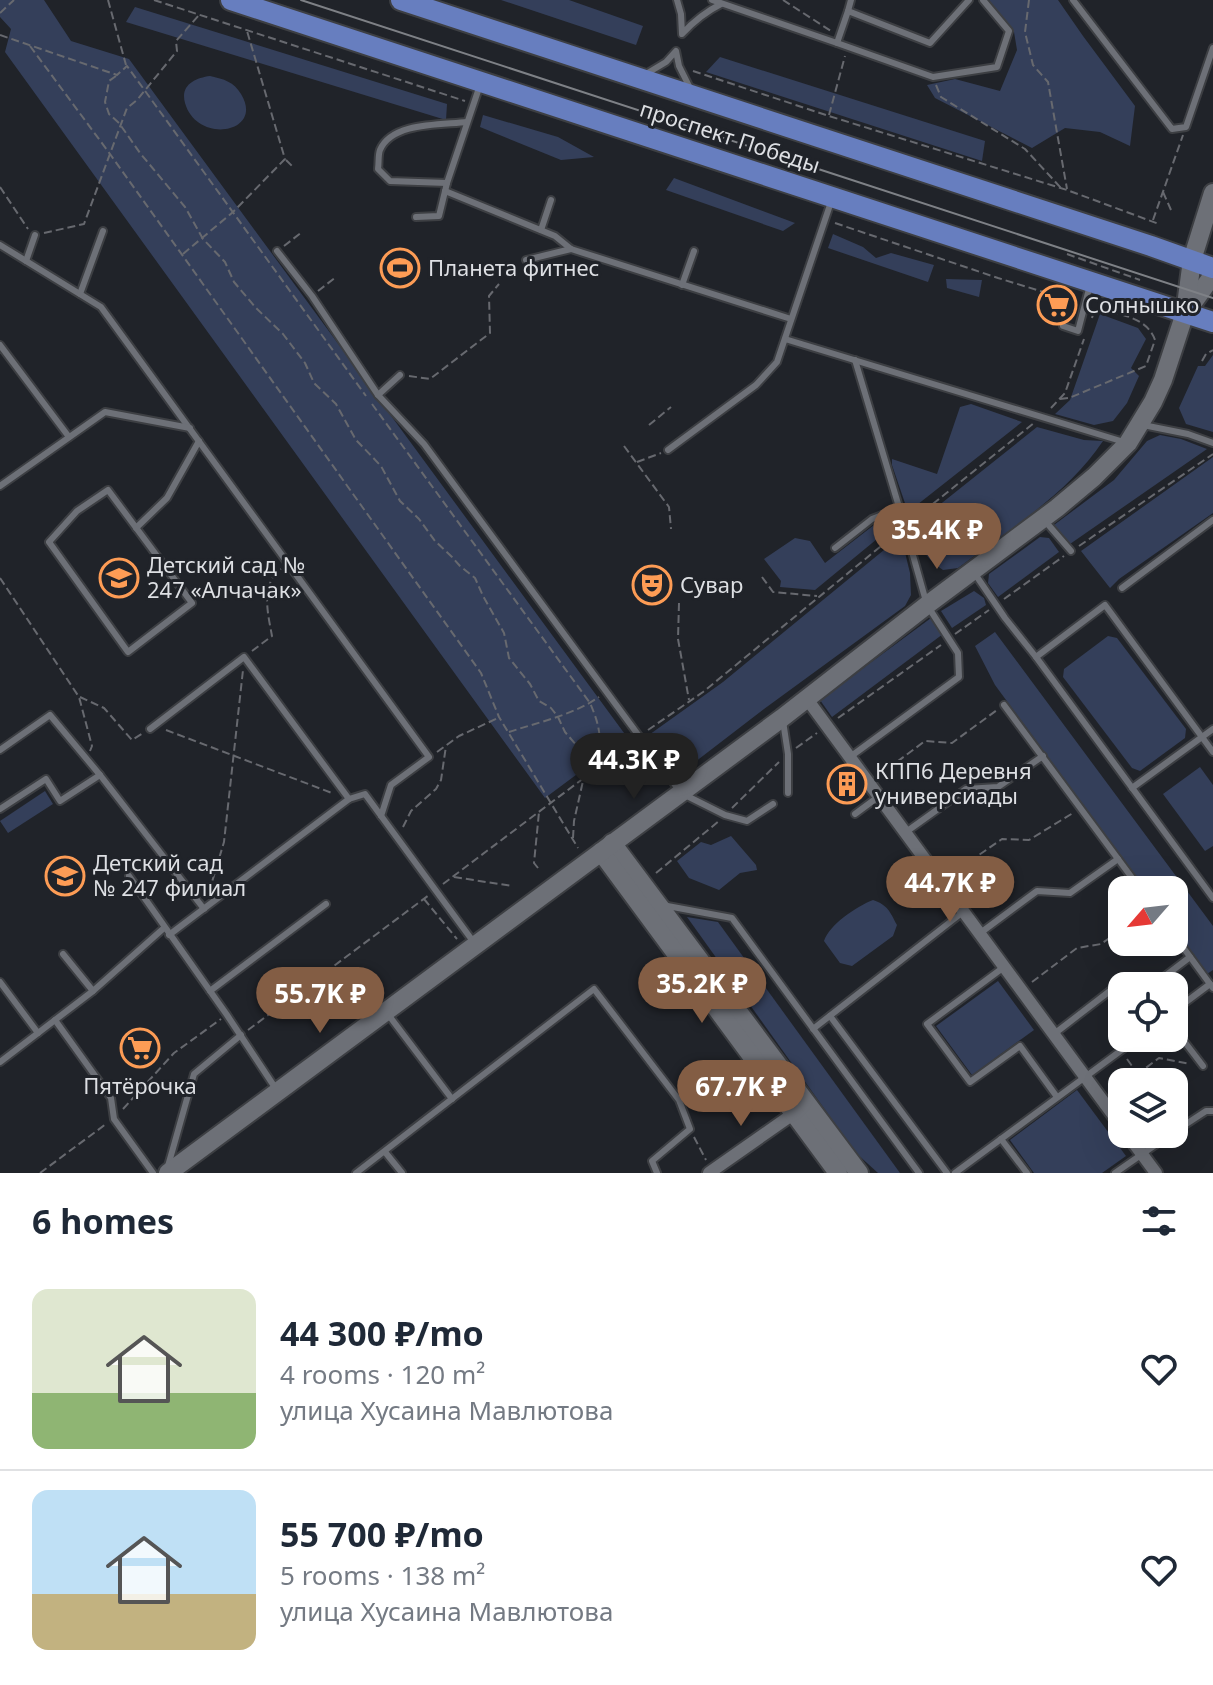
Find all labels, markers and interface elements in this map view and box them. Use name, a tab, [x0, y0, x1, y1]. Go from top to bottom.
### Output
street label: проспект Победы	[636, 93, 824, 179]
sports icon: Планета фитнес	[379, 247, 421, 289]
place label: Планета фитнес	[428, 252, 599, 282]
supermarket icon: Солнышко	[1036, 284, 1078, 326]
place label: Солнышко	[1085, 289, 1199, 319]
pin: 35.4K ₽	[863, 503, 1011, 571]
text: 35.4K ₽	[891, 511, 983, 547]
place label: Детский сад № 247 «Алчачак»	[147, 549, 305, 604]
school or university icon: Детский сад № 247 «Алчачак»	[98, 557, 140, 599]
theatre icon: Сувар	[631, 564, 673, 606]
place label: Сувар	[680, 569, 743, 599]
pin: 44.3K ₽	[560, 733, 708, 801]
text: 44.3K ₽	[588, 741, 680, 777]
place label: КПП6 Деревня универсиады	[875, 755, 1032, 810]
building icon: КПП6 Деревня универсиады	[826, 763, 868, 805]
place label: Детский сад № 247 филиал	[93, 847, 246, 902]
school or university icon: Детский сад № 247 филиал	[44, 855, 86, 897]
pin: 44.7K ₽	[876, 856, 1024, 924]
text: 44.7K ₽	[904, 864, 996, 900]
north arrow	[1108, 876, 1188, 956]
map controls	[1108, 876, 1188, 1148]
pin: 35.2K ₽	[628, 957, 776, 1025]
text: 35.2K ₽	[656, 965, 748, 1001]
pin: 55.7K ₽	[246, 967, 394, 1035]
button: locate	[1108, 972, 1188, 1052]
text: 55.7K ₽	[274, 975, 366, 1011]
supermarket icon: Пятёрочка	[119, 1027, 161, 1069]
pin: 67.7K ₽	[667, 1060, 815, 1128]
text: 67.7K ₽	[695, 1068, 787, 1104]
button: layers	[1108, 1068, 1188, 1148]
place label: Пятёрочка	[83, 1070, 197, 1100]
text: 6 homes	[32, 1198, 174, 1244]
icon: filters	[1137, 1199, 1181, 1243]
text: 44 300 ₽/mo	[280, 1310, 484, 1356]
icon: home	[96, 1321, 192, 1417]
icon: heart	[1137, 1347, 1181, 1391]
text: 4 rooms · 120 m²	[280, 1356, 485, 1392]
text: улица Хусаина Мавлютова	[280, 1392, 613, 1428]
text: 55 700 ₽/mo	[280, 1511, 484, 1557]
icon: home	[96, 1522, 192, 1618]
icon: heart	[1137, 1548, 1181, 1592]
text: 5 rooms · 138 m²	[280, 1557, 485, 1593]
text: улица Хусаина Мавлютова	[280, 1593, 613, 1629]

